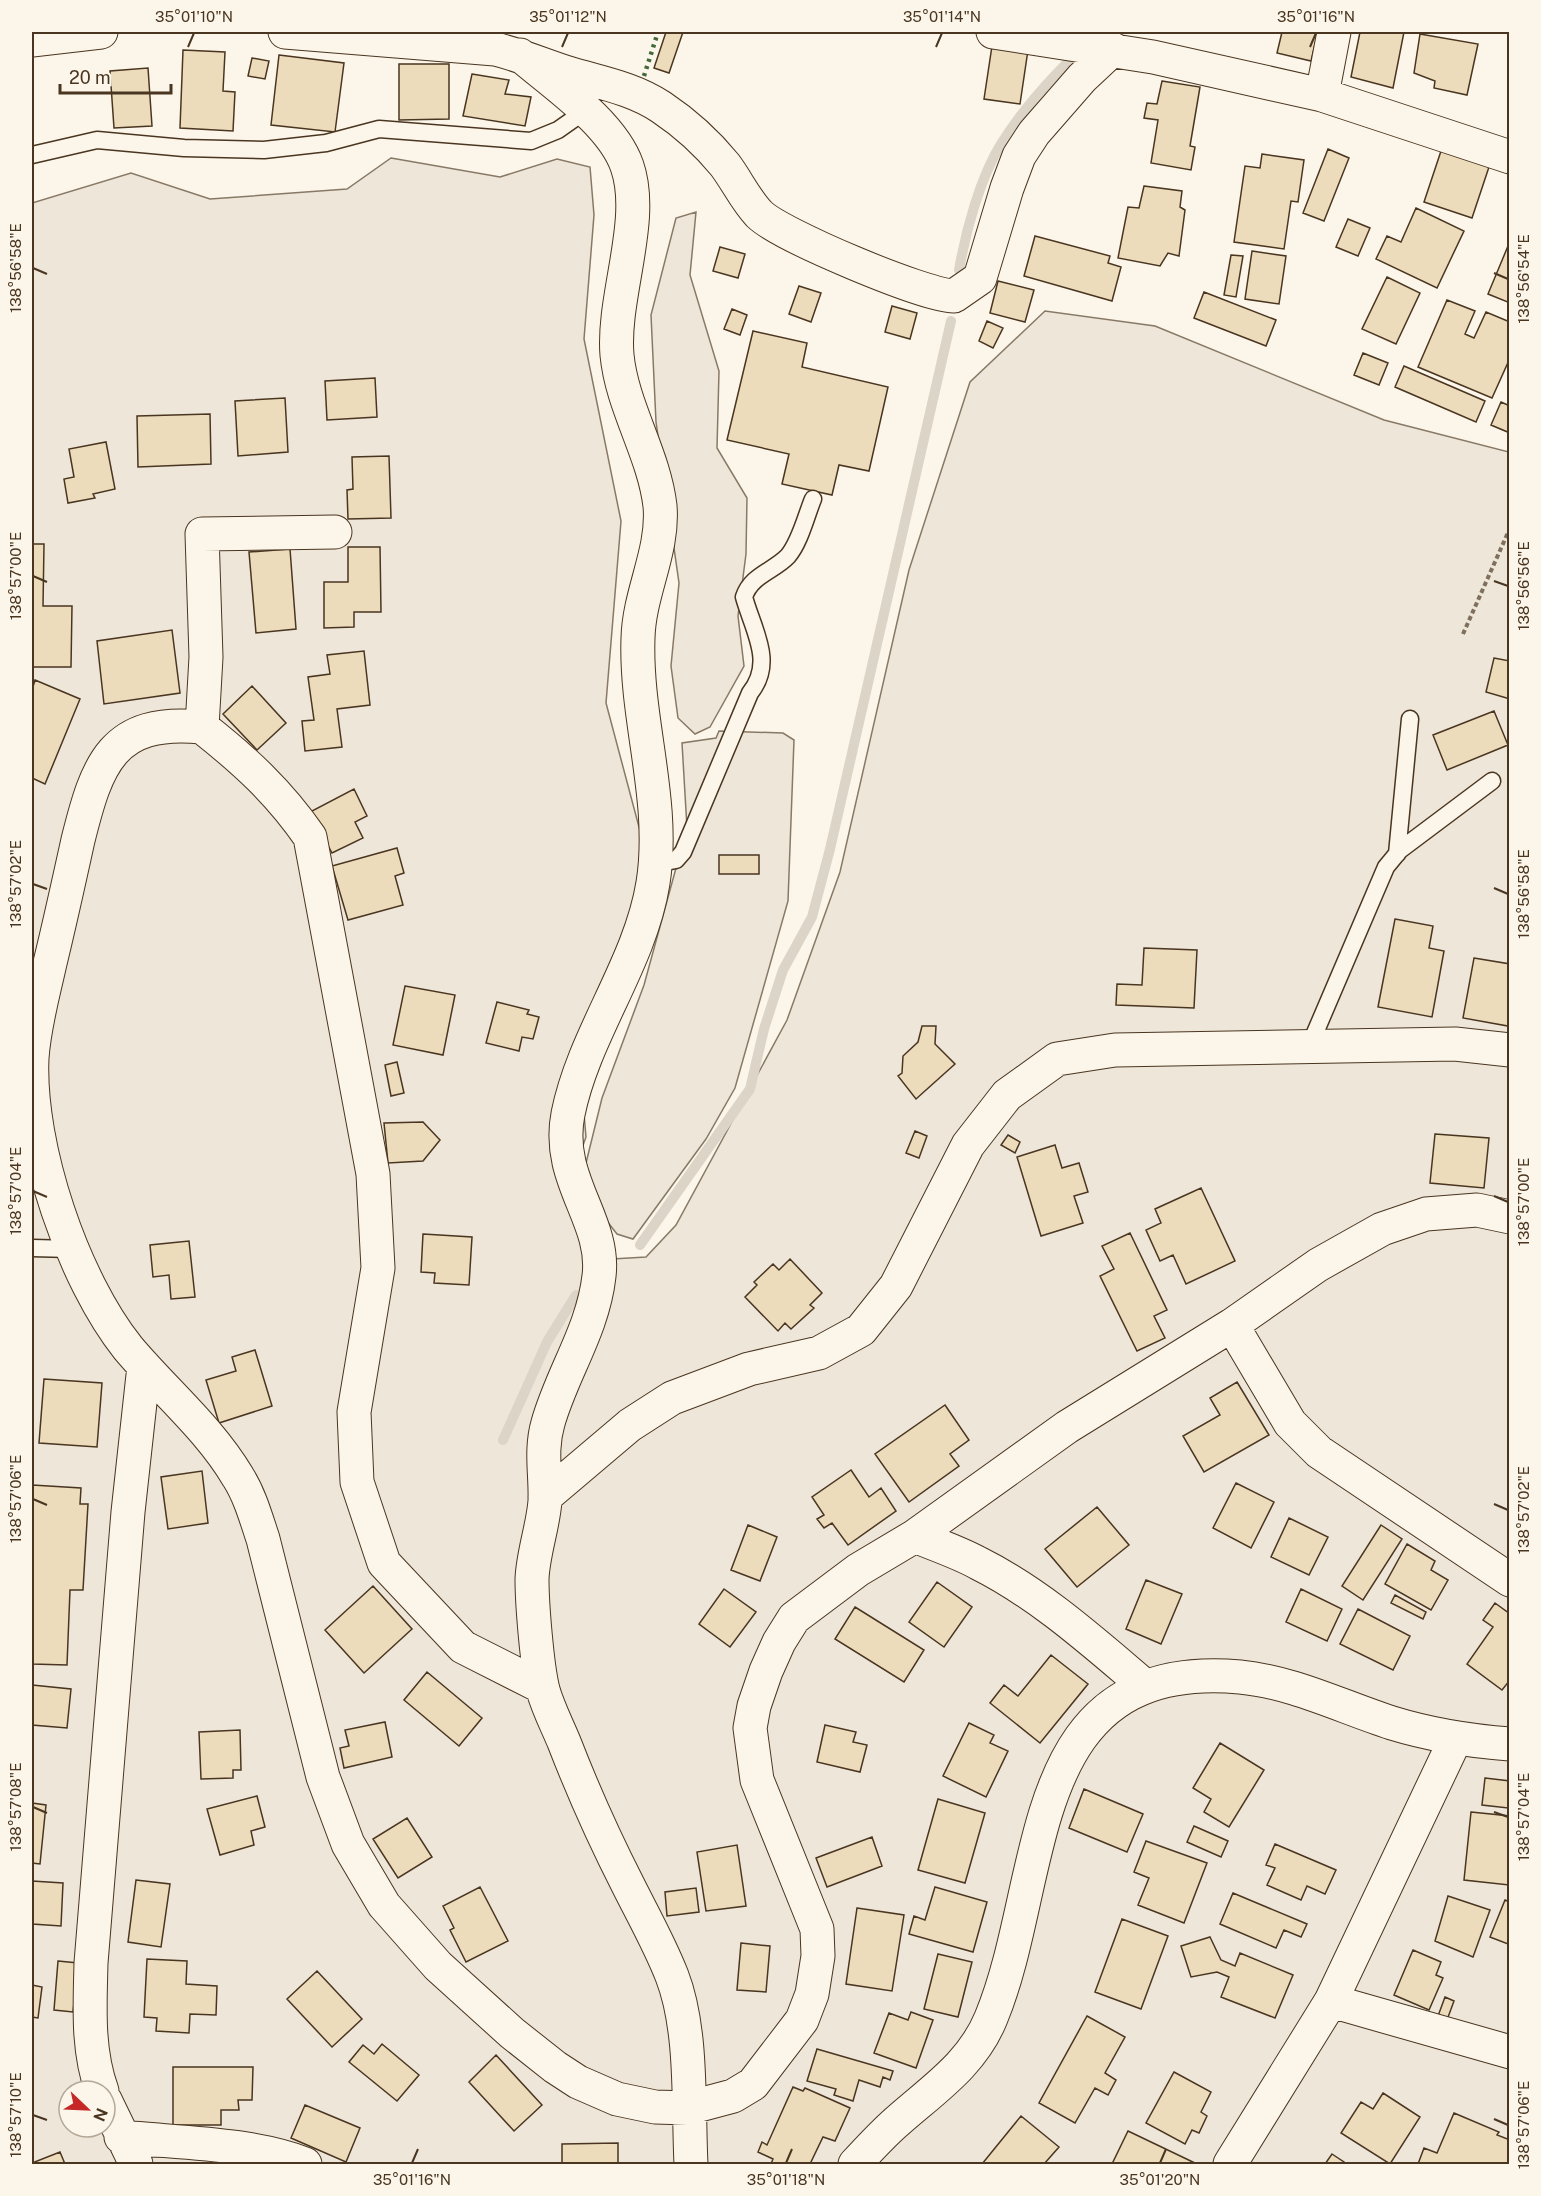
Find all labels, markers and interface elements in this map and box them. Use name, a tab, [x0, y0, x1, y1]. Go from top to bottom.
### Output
text: 35°01'10"N	[155, 8, 233, 25]
text: 35°01'12"N	[529, 8, 607, 25]
text: 35°01'14"N	[903, 8, 981, 25]
text: 35°01'16"N	[1277, 8, 1355, 25]
scale bar	[60, 57, 171, 95]
text: 20 m	[69, 67, 111, 88]
text: 138°56'58"E	[7, 223, 24, 313]
text: 138°56'54"E	[1515, 234, 1532, 324]
text: 138°57'00"E	[7, 532, 24, 620]
text: 138°56'56"E	[1515, 541, 1532, 631]
text: 138°57'02"E	[7, 840, 24, 928]
text: 138°56'58"E	[1515, 849, 1532, 939]
text: 138°57'04"E	[7, 1147, 24, 1235]
text: 138°57'00"E	[1515, 1158, 1532, 1246]
text: 138°57'06"E	[7, 1455, 24, 1543]
text: 138°57'02"E	[1515, 1466, 1532, 1554]
text: 138°57'08"E	[7, 1763, 24, 1851]
text: 138°57'04"E	[1515, 1773, 1532, 1861]
text: 138°57'10"E	[7, 2072, 24, 2158]
north arrow	[57, 2079, 117, 2139]
text: 138°57'06"E	[1515, 2081, 1532, 2169]
text: N	[89, 2105, 112, 2124]
text: 35°01'16"N	[373, 2171, 451, 2188]
text: 35°01'18"N	[747, 2171, 825, 2188]
text: 35°01'20"N	[1120, 2171, 1200, 2188]

